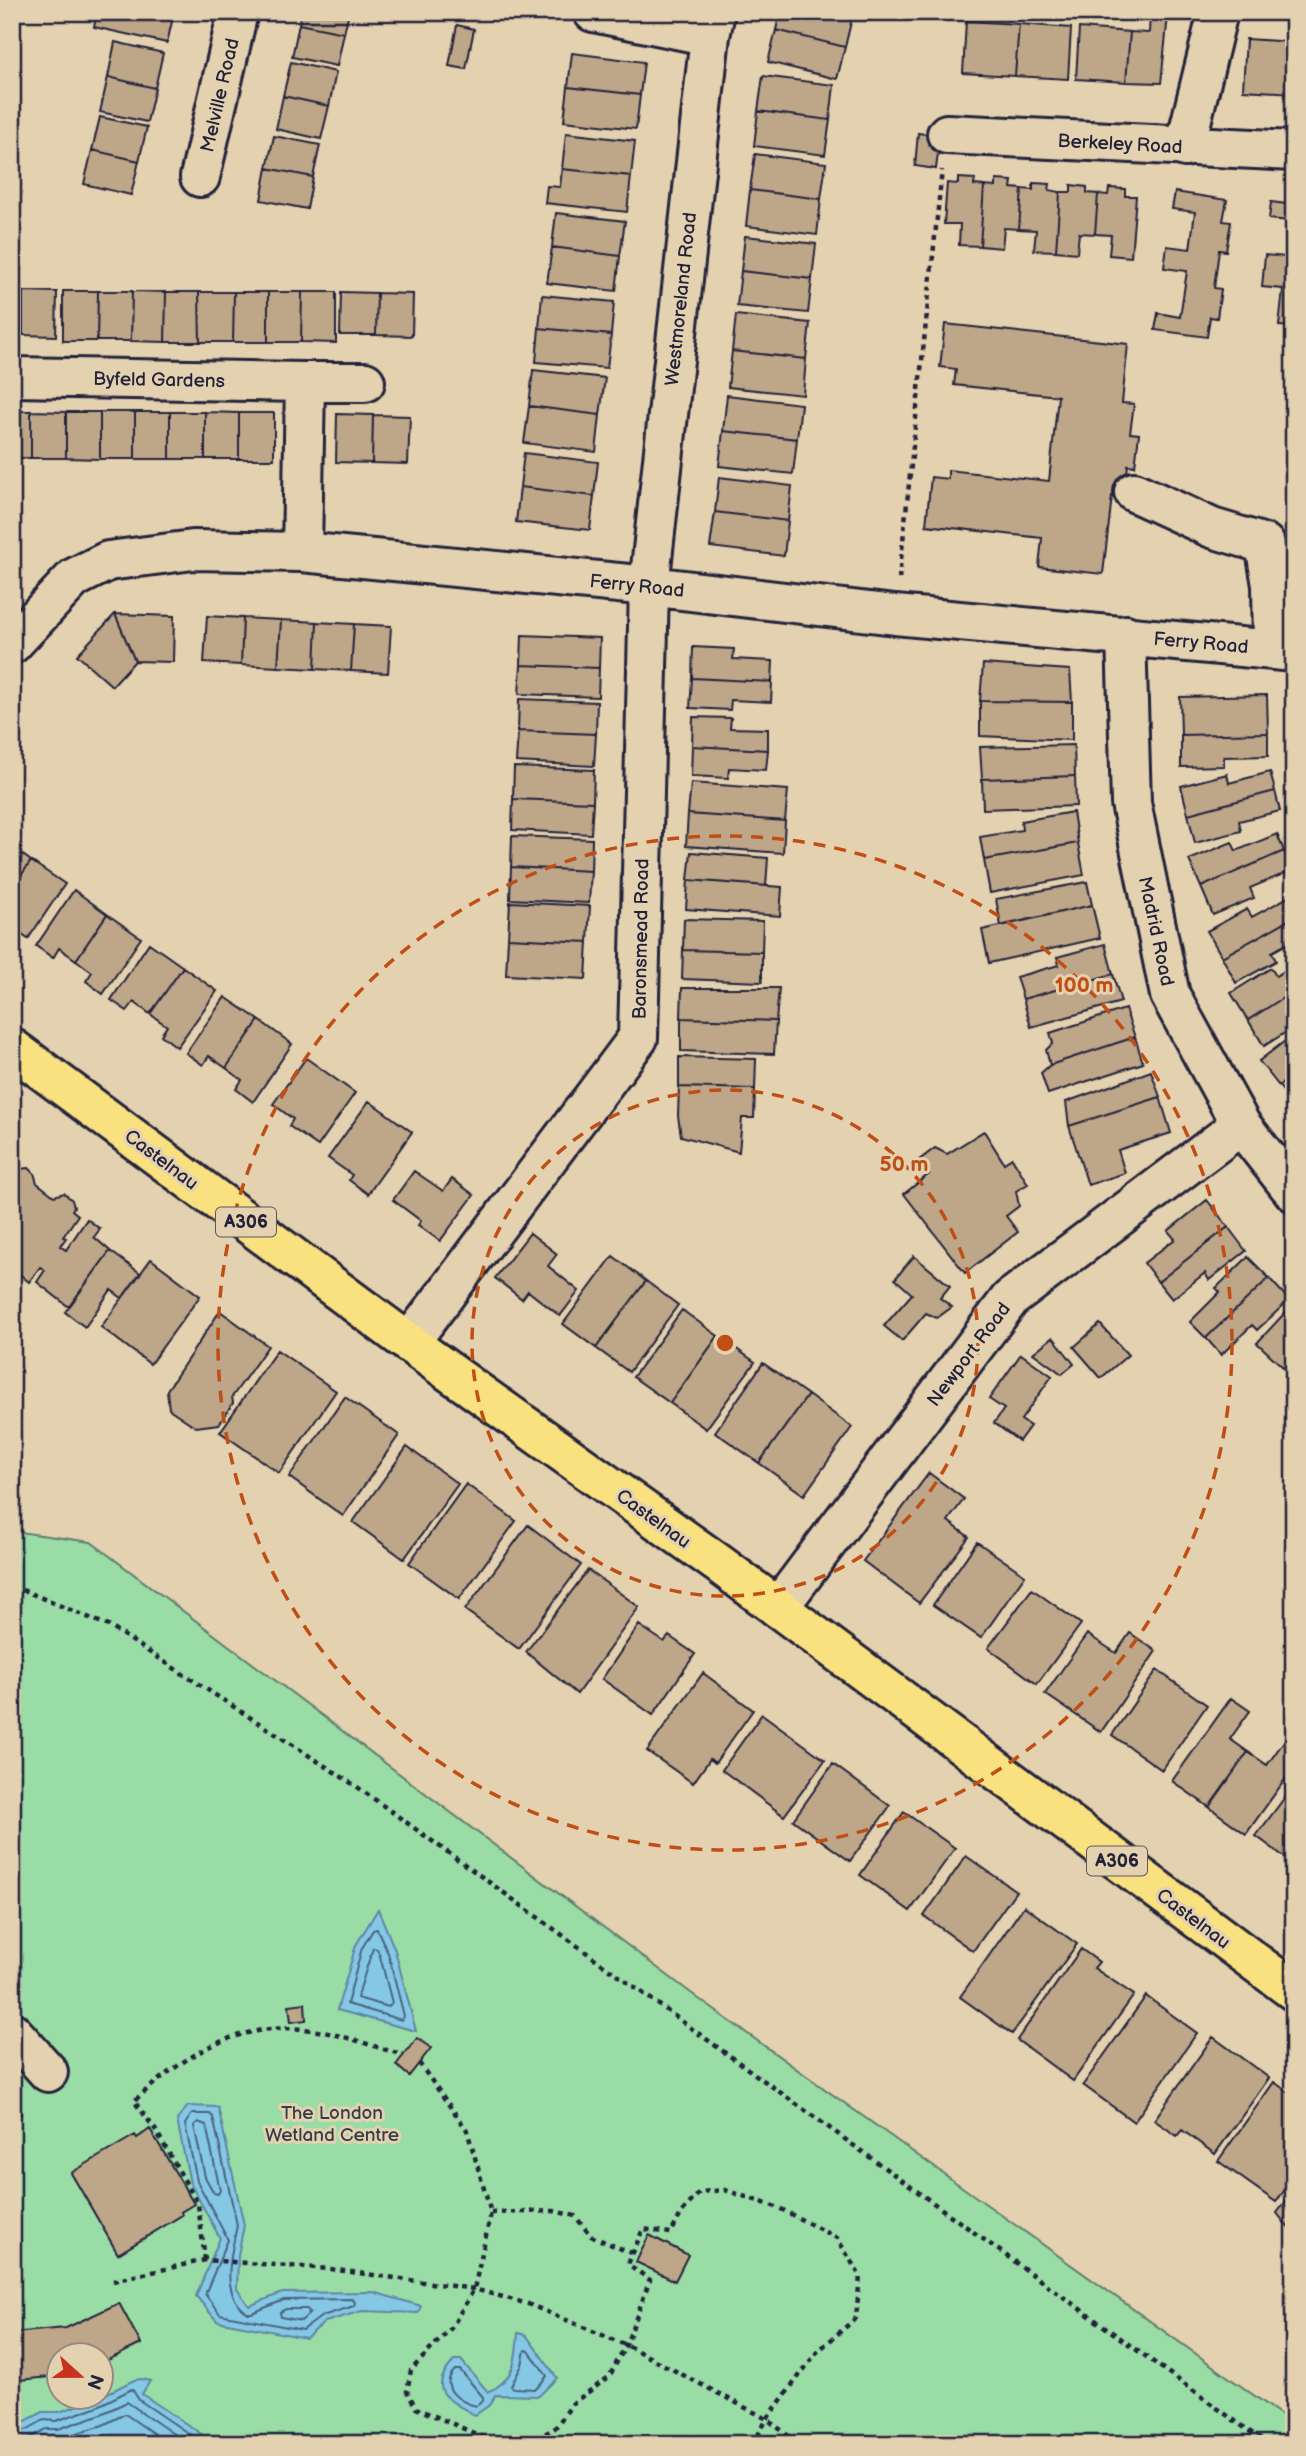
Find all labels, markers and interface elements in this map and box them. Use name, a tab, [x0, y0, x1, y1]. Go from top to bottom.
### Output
street label: Melville Road	[196, 36, 245, 155]
street label: Berkeley Road	[1057, 130, 1183, 159]
street label: Westmoreland Road	[661, 211, 702, 387]
street label: Byfeld Gardens	[93, 368, 225, 393]
street label: Ferry Road	[588, 570, 685, 603]
street label: Ferry Road	[1152, 628, 1249, 659]
street label: Baronsmead Road	[629, 858, 654, 1020]
street label: Madrid Road	[1133, 874, 1178, 988]
text: 100 m	[1055, 973, 1113, 998]
street label: Castelnau	[120, 1125, 203, 1195]
text: 50 m	[880, 1152, 928, 1177]
road number: A306	[216, 1208, 276, 1237]
street label: Newport Road	[923, 1298, 1016, 1411]
centre of rings	[713, 1331, 737, 1355]
street label: Castelnau	[611, 1484, 695, 1554]
road number: A306	[1087, 1846, 1147, 1875]
street label: Castelnau	[1152, 1884, 1235, 1954]
park label: The London Wetland Centre	[265, 2102, 399, 2147]
north arrow	[46, 2340, 116, 2410]
text: N	[81, 2371, 108, 2392]

